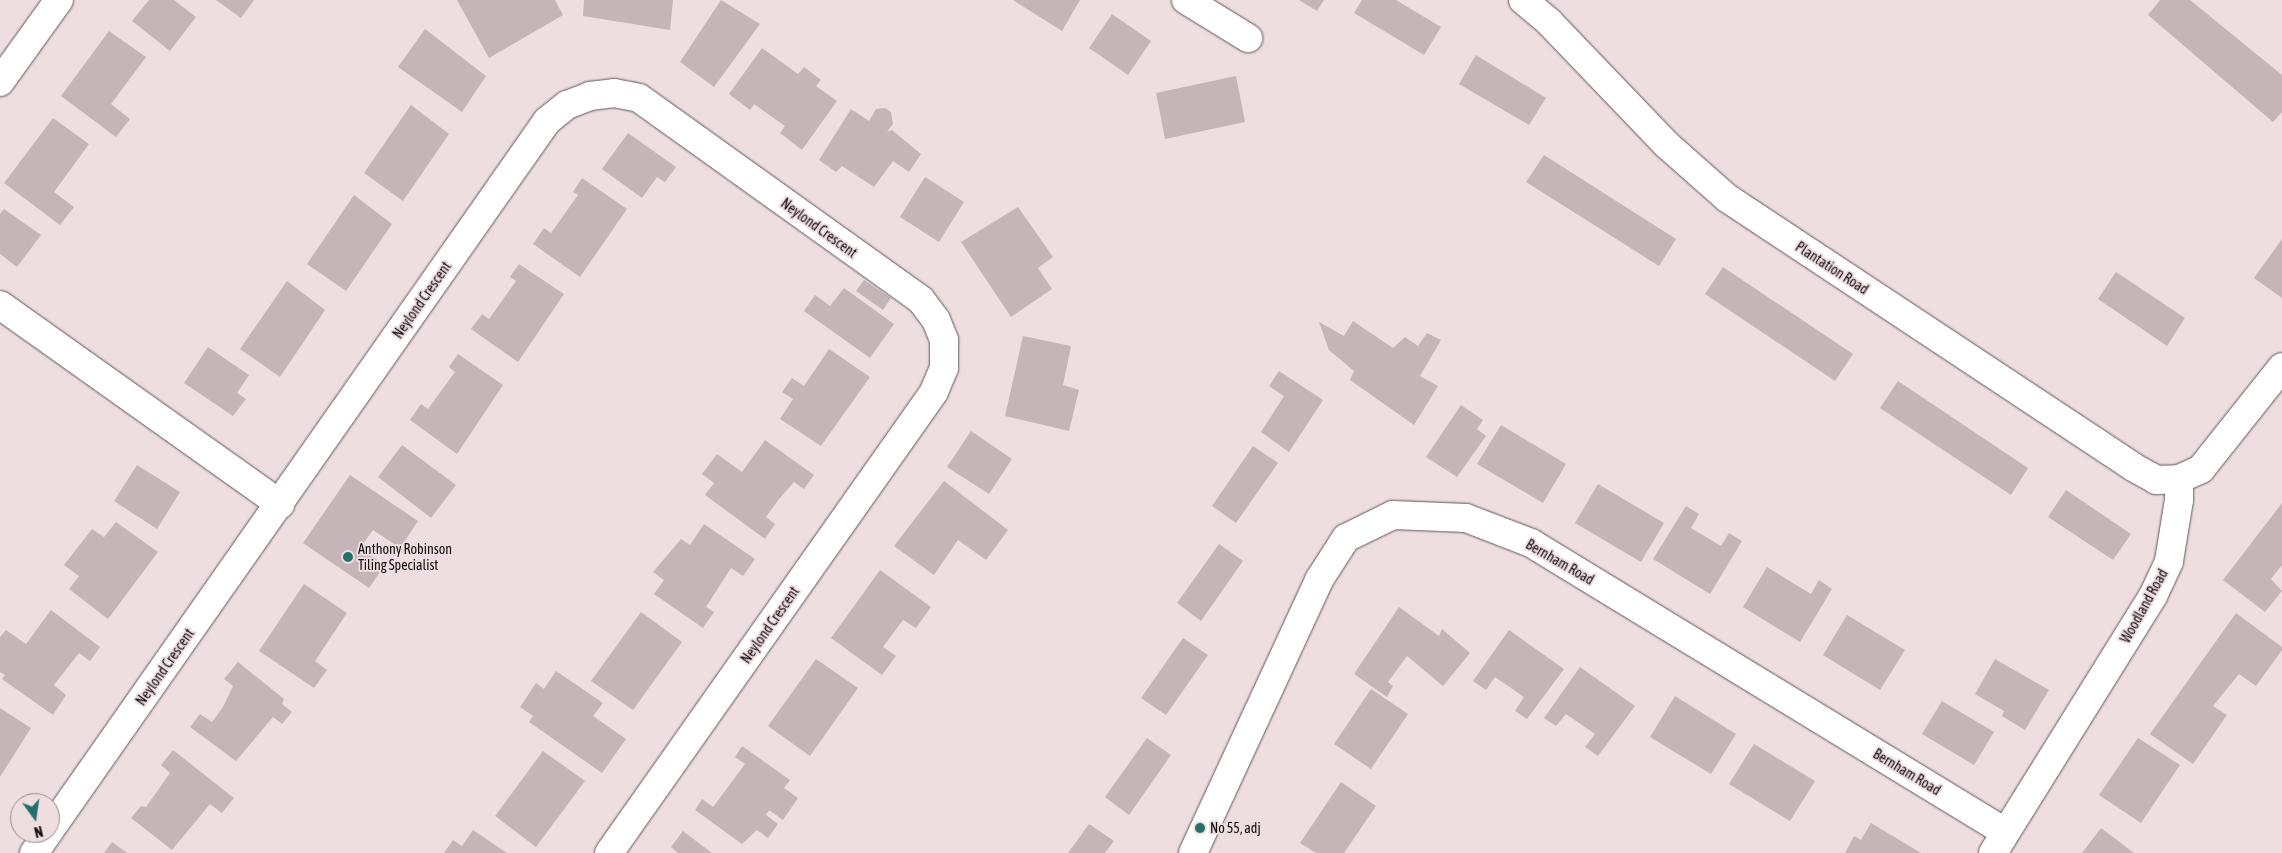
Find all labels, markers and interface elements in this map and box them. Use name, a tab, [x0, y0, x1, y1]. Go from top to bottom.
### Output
street label: Neylond Crescent	[778, 195, 860, 261]
street label: Plantation Road	[1792, 238, 1872, 298]
street label: Neylond Crescent	[389, 258, 455, 342]
street label: Bernham Road	[1523, 536, 1597, 588]
place label: Anthony Robinson Tiling Specialist	[358, 541, 452, 574]
marker: Anthony Robinson Tiling Specialist	[342, 551, 354, 563]
street label: Woodland Road	[2117, 566, 2171, 646]
street label: Neylond Crescent	[737, 583, 803, 667]
street label: Neylond Crescent	[132, 625, 198, 709]
street label: Bernham Road	[1870, 745, 1944, 799]
north arrow	[10, 793, 60, 843]
place label: No 55, adj	[1210, 820, 1261, 836]
marker: No 55, adj	[1194, 822, 1206, 834]
text: N	[32, 823, 44, 840]

